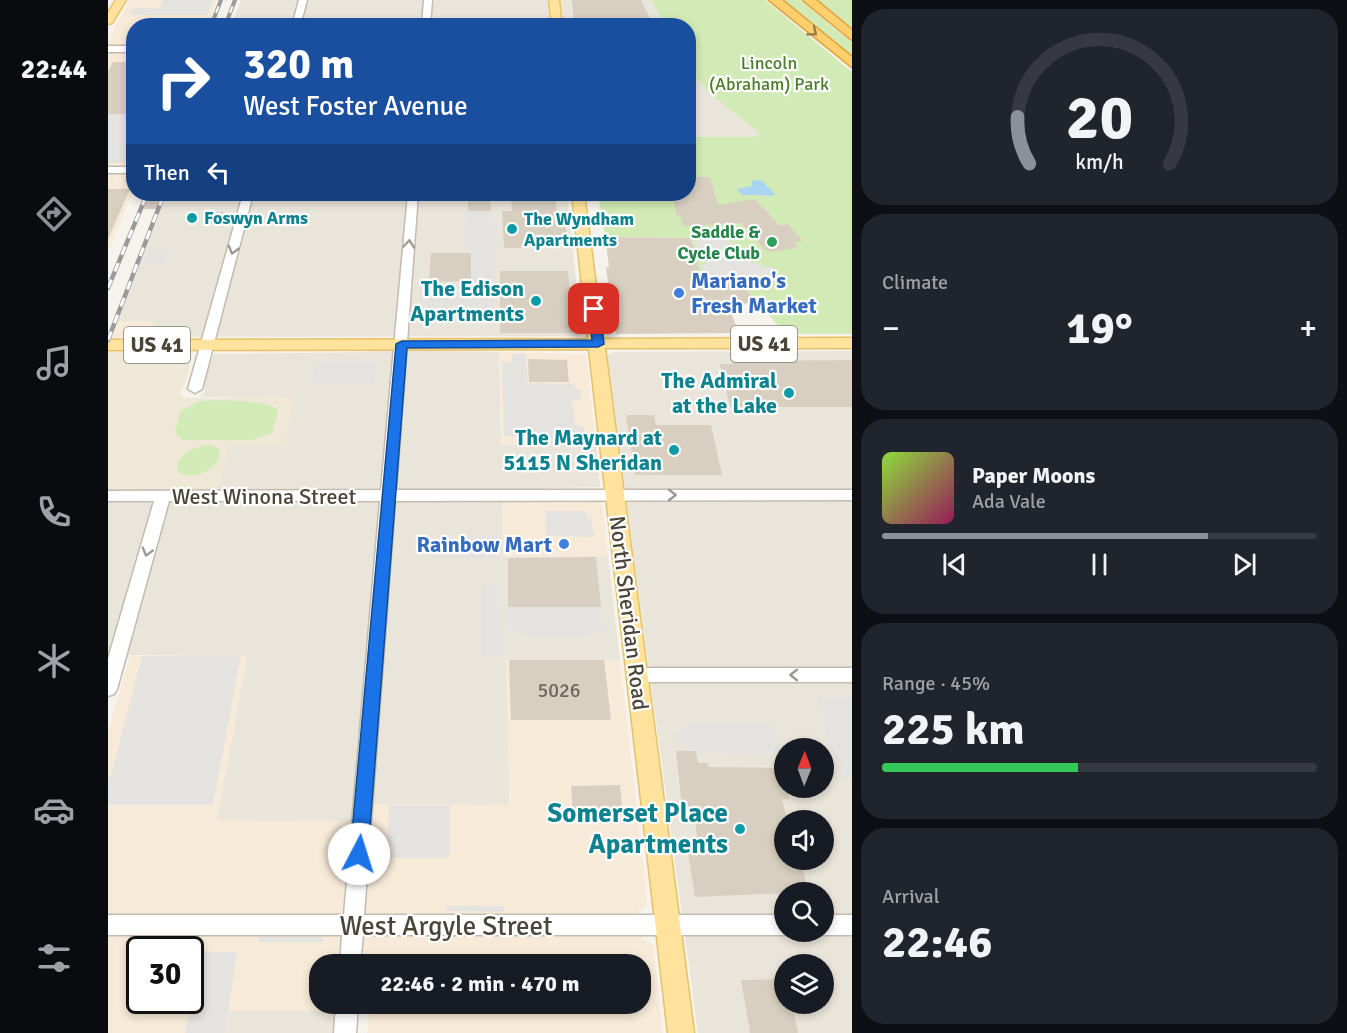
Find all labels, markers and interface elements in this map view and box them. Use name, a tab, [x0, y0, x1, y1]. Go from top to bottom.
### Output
one-way arrow	[806, 25, 817, 36]
text: 320 m	[243, 39, 354, 90]
icon: right	[144, 42, 222, 120]
park label: Lincoln (Abraham) Park	[709, 52, 829, 95]
text: 22:44	[21, 53, 87, 86]
text: 20	[1066, 79, 1133, 156]
text: West Foster Avenue	[243, 90, 468, 123]
text: km/h	[1075, 149, 1124, 175]
icon: left	[202, 156, 235, 189]
text: Then	[144, 159, 190, 186]
icon: directions	[33, 193, 75, 235]
place label: Foswyn Arms	[204, 207, 308, 229]
place label: The Wyndham Apartments	[524, 208, 634, 251]
marker: Foswyn Arms	[185, 211, 199, 225]
place label: Saddle & Cycle Club	[678, 221, 760, 264]
marker: The Wyndham Apartments	[505, 222, 519, 236]
marker: Saddle & Cycle Club	[765, 235, 779, 249]
one-way arrow	[403, 240, 416, 249]
one-way arrow	[227, 245, 240, 255]
place label: Mariano's Fresh Market	[691, 267, 817, 319]
text: Climate	[882, 270, 948, 295]
place label: The Edison Apartments	[410, 275, 524, 327]
pin	[568, 283, 619, 334]
marker: Mariano's Fresh Market	[672, 286, 686, 300]
icon: arrive	[577, 292, 610, 325]
marker: The Edison Apartments	[529, 294, 543, 308]
text: 19°	[1066, 301, 1133, 356]
text: −	[882, 308, 900, 349]
text: +	[1299, 308, 1317, 349]
road number: US 41	[731, 326, 797, 362]
road number: US 41	[124, 327, 190, 363]
icon: music	[33, 342, 75, 384]
place label: The Admiral at the Lake	[661, 367, 777, 419]
marker: The Admiral at the Lake	[782, 386, 796, 400]
place label: The Maynard at 5115 N Sheridan	[503, 424, 662, 476]
marker: The Maynard at 5115 N Sheridan	[667, 443, 681, 457]
text: Paper Moons	[972, 462, 1095, 489]
street label: West Winona Street	[172, 483, 357, 510]
one-way arrow	[668, 489, 677, 501]
text: Ada Vale	[972, 489, 1046, 514]
icon: phone	[33, 491, 75, 533]
street label: North Sheridan Road	[604, 514, 654, 712]
place label: Rainbow Mart	[417, 531, 552, 558]
marker: Rainbow Mart	[557, 537, 571, 551]
one-way arrow	[142, 546, 154, 557]
icon: previous	[938, 548, 971, 581]
icon: pause	[1083, 548, 1116, 581]
icon: next	[1228, 548, 1261, 581]
icon: climate	[33, 640, 75, 682]
one-way arrow	[789, 669, 798, 681]
text: Range · 45%	[882, 671, 990, 696]
house number: 5026	[537, 678, 581, 703]
text: 225 km	[882, 702, 1025, 757]
north arrow	[774, 738, 834, 798]
map controls	[774, 738, 834, 1014]
icon: car	[33, 789, 75, 831]
place label: Somerset Place Apartments	[547, 797, 728, 861]
button: sound	[774, 810, 834, 870]
position arrow	[327, 822, 391, 886]
marker: Somerset Place Apartments	[733, 822, 747, 836]
button: search	[774, 882, 834, 942]
text: Arrival	[882, 884, 940, 909]
street label: West Argyle Street	[339, 910, 553, 943]
text: 22:46	[882, 915, 992, 970]
speed limit sign: 30	[126, 936, 204, 1014]
icon: filters	[33, 937, 75, 979]
button: layers	[774, 954, 834, 1014]
text: 22:46 · 2 min · 470 m	[380, 970, 580, 997]

